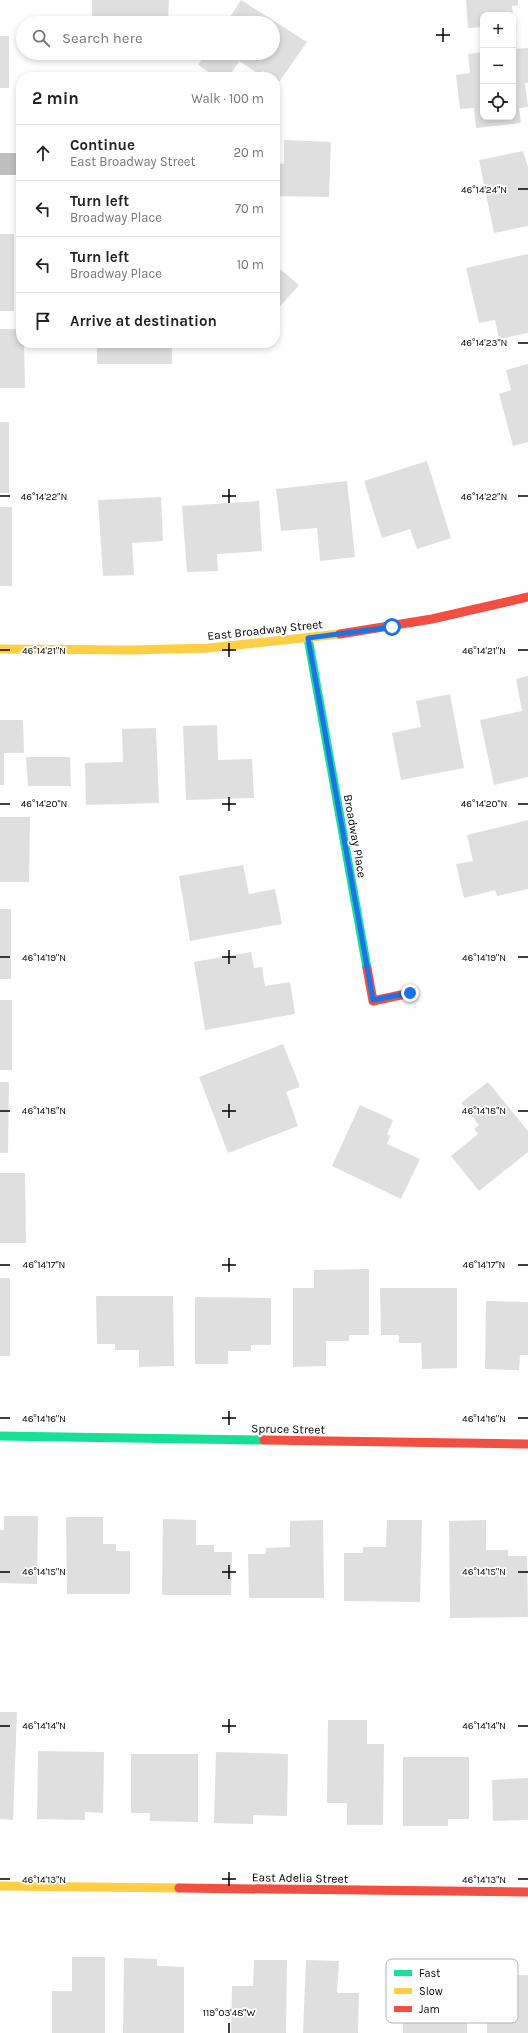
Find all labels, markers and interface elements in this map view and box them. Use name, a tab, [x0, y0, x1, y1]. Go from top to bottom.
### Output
map controls	[480, 12, 516, 120]
button: +	[480, 12, 516, 48]
search box	[16, 16, 280, 60]
icon: search	[30, 27, 52, 49]
text: Search here	[62, 29, 143, 47]
button: −	[480, 48, 516, 84]
button: locate	[480, 84, 516, 120]
text: 2 min	[32, 88, 79, 108]
text: Walk · 100 m	[191, 91, 264, 106]
text: Continue	[70, 136, 135, 154]
icon: ahead	[32, 142, 54, 164]
text: 20 m	[234, 145, 264, 160]
text: East Broadway Street	[70, 154, 195, 169]
text: 46°14'24"N	[461, 184, 507, 196]
text: Turn left	[70, 192, 129, 210]
icon: left	[32, 198, 54, 220]
text: 70 m	[235, 201, 264, 216]
text: Broadway Place	[70, 210, 162, 225]
text: Turn left	[70, 248, 129, 266]
icon: left	[32, 254, 54, 276]
text: 10 m	[237, 257, 264, 272]
text: Broadway Place	[70, 266, 162, 281]
icon: arrive	[32, 310, 54, 332]
text: Arrive at destination	[70, 312, 217, 330]
text: 46°14'23"N	[461, 337, 507, 349]
text: 46°14'22"N	[21, 491, 67, 503]
text: 46°14'22"N	[461, 491, 507, 503]
street label: East Broadway Street	[207, 617, 324, 643]
route start	[383, 618, 401, 636]
text: 46°14'21"N	[22, 645, 66, 657]
text: 46°14'21"N	[462, 645, 506, 657]
street label: Broadway Place	[341, 793, 369, 879]
text: 46°14'20"N	[21, 798, 67, 810]
text: 46°14'20"N	[461, 798, 507, 810]
text: 46°14'19"N	[22, 952, 66, 964]
text: 46°14'19"N	[462, 952, 506, 964]
route end	[401, 984, 419, 1002]
text: 46°14'18"N	[22, 1105, 66, 1117]
text: 46°14'18"N	[462, 1105, 506, 1117]
text: 46°14'17"N	[23, 1259, 65, 1271]
text: 46°14'17"N	[463, 1259, 505, 1271]
text: 46°14'16"N	[22, 1413, 66, 1425]
text: 46°14'16"N	[462, 1413, 506, 1425]
street label: Spruce Street	[251, 1421, 326, 1437]
text: 46°14'15"N	[22, 1566, 66, 1578]
text: 46°14'15"N	[462, 1566, 506, 1578]
text: 46°14'14"N	[22, 1720, 66, 1732]
text: 46°14'14"N	[462, 1720, 506, 1732]
street label: East Adelia Street	[252, 1870, 349, 1886]
text: 46°14'13"N	[22, 1874, 66, 1886]
text: 46°14'13"N	[462, 1874, 506, 1886]
legend	[386, 1959, 518, 2023]
text: Fast	[419, 1967, 440, 1980]
text: Slow	[419, 1985, 443, 1998]
text: Jam	[419, 2003, 440, 2016]
text: 119°03'48"W	[203, 2007, 255, 2019]

